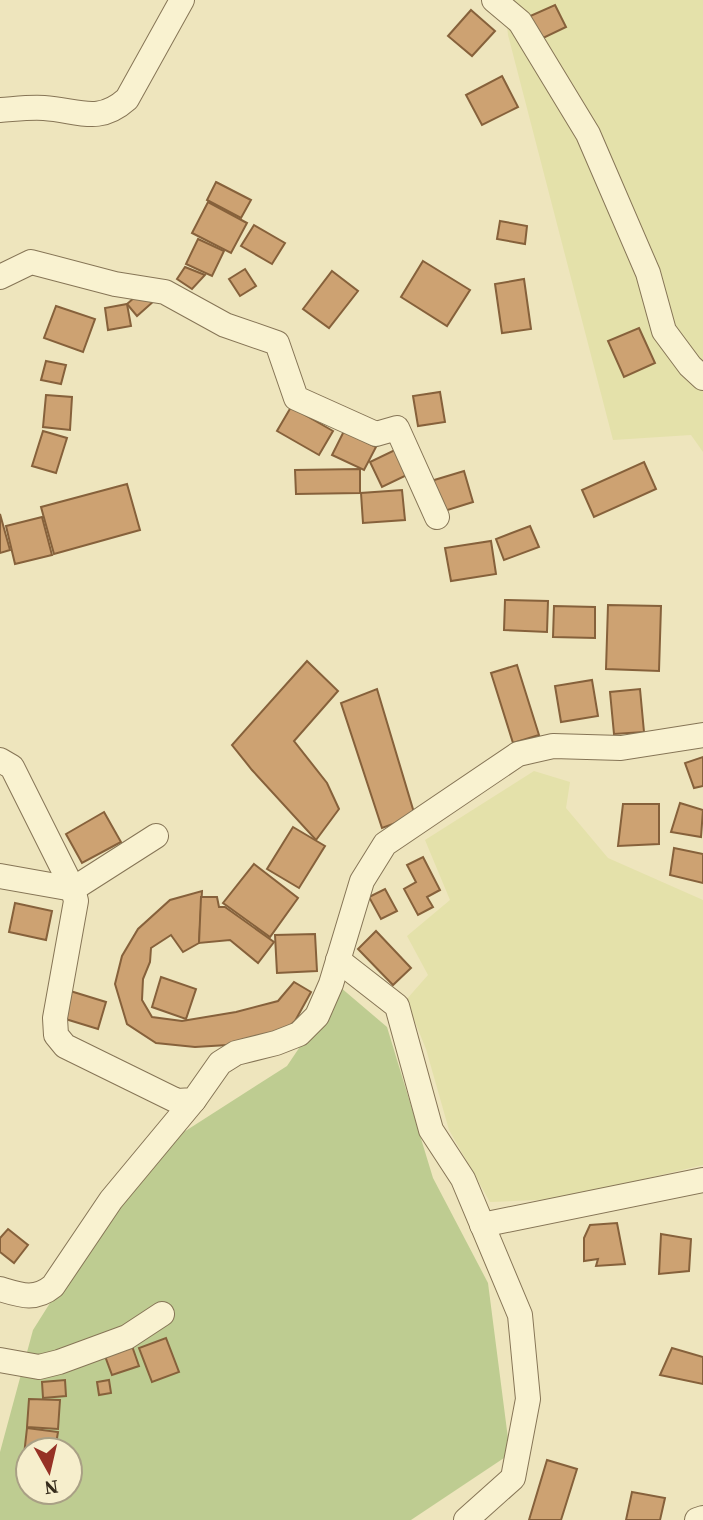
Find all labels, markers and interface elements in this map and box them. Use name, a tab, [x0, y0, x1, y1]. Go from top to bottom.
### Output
north arrow	[14, 1436, 84, 1506]
text: N	[43, 1474, 60, 1502]

